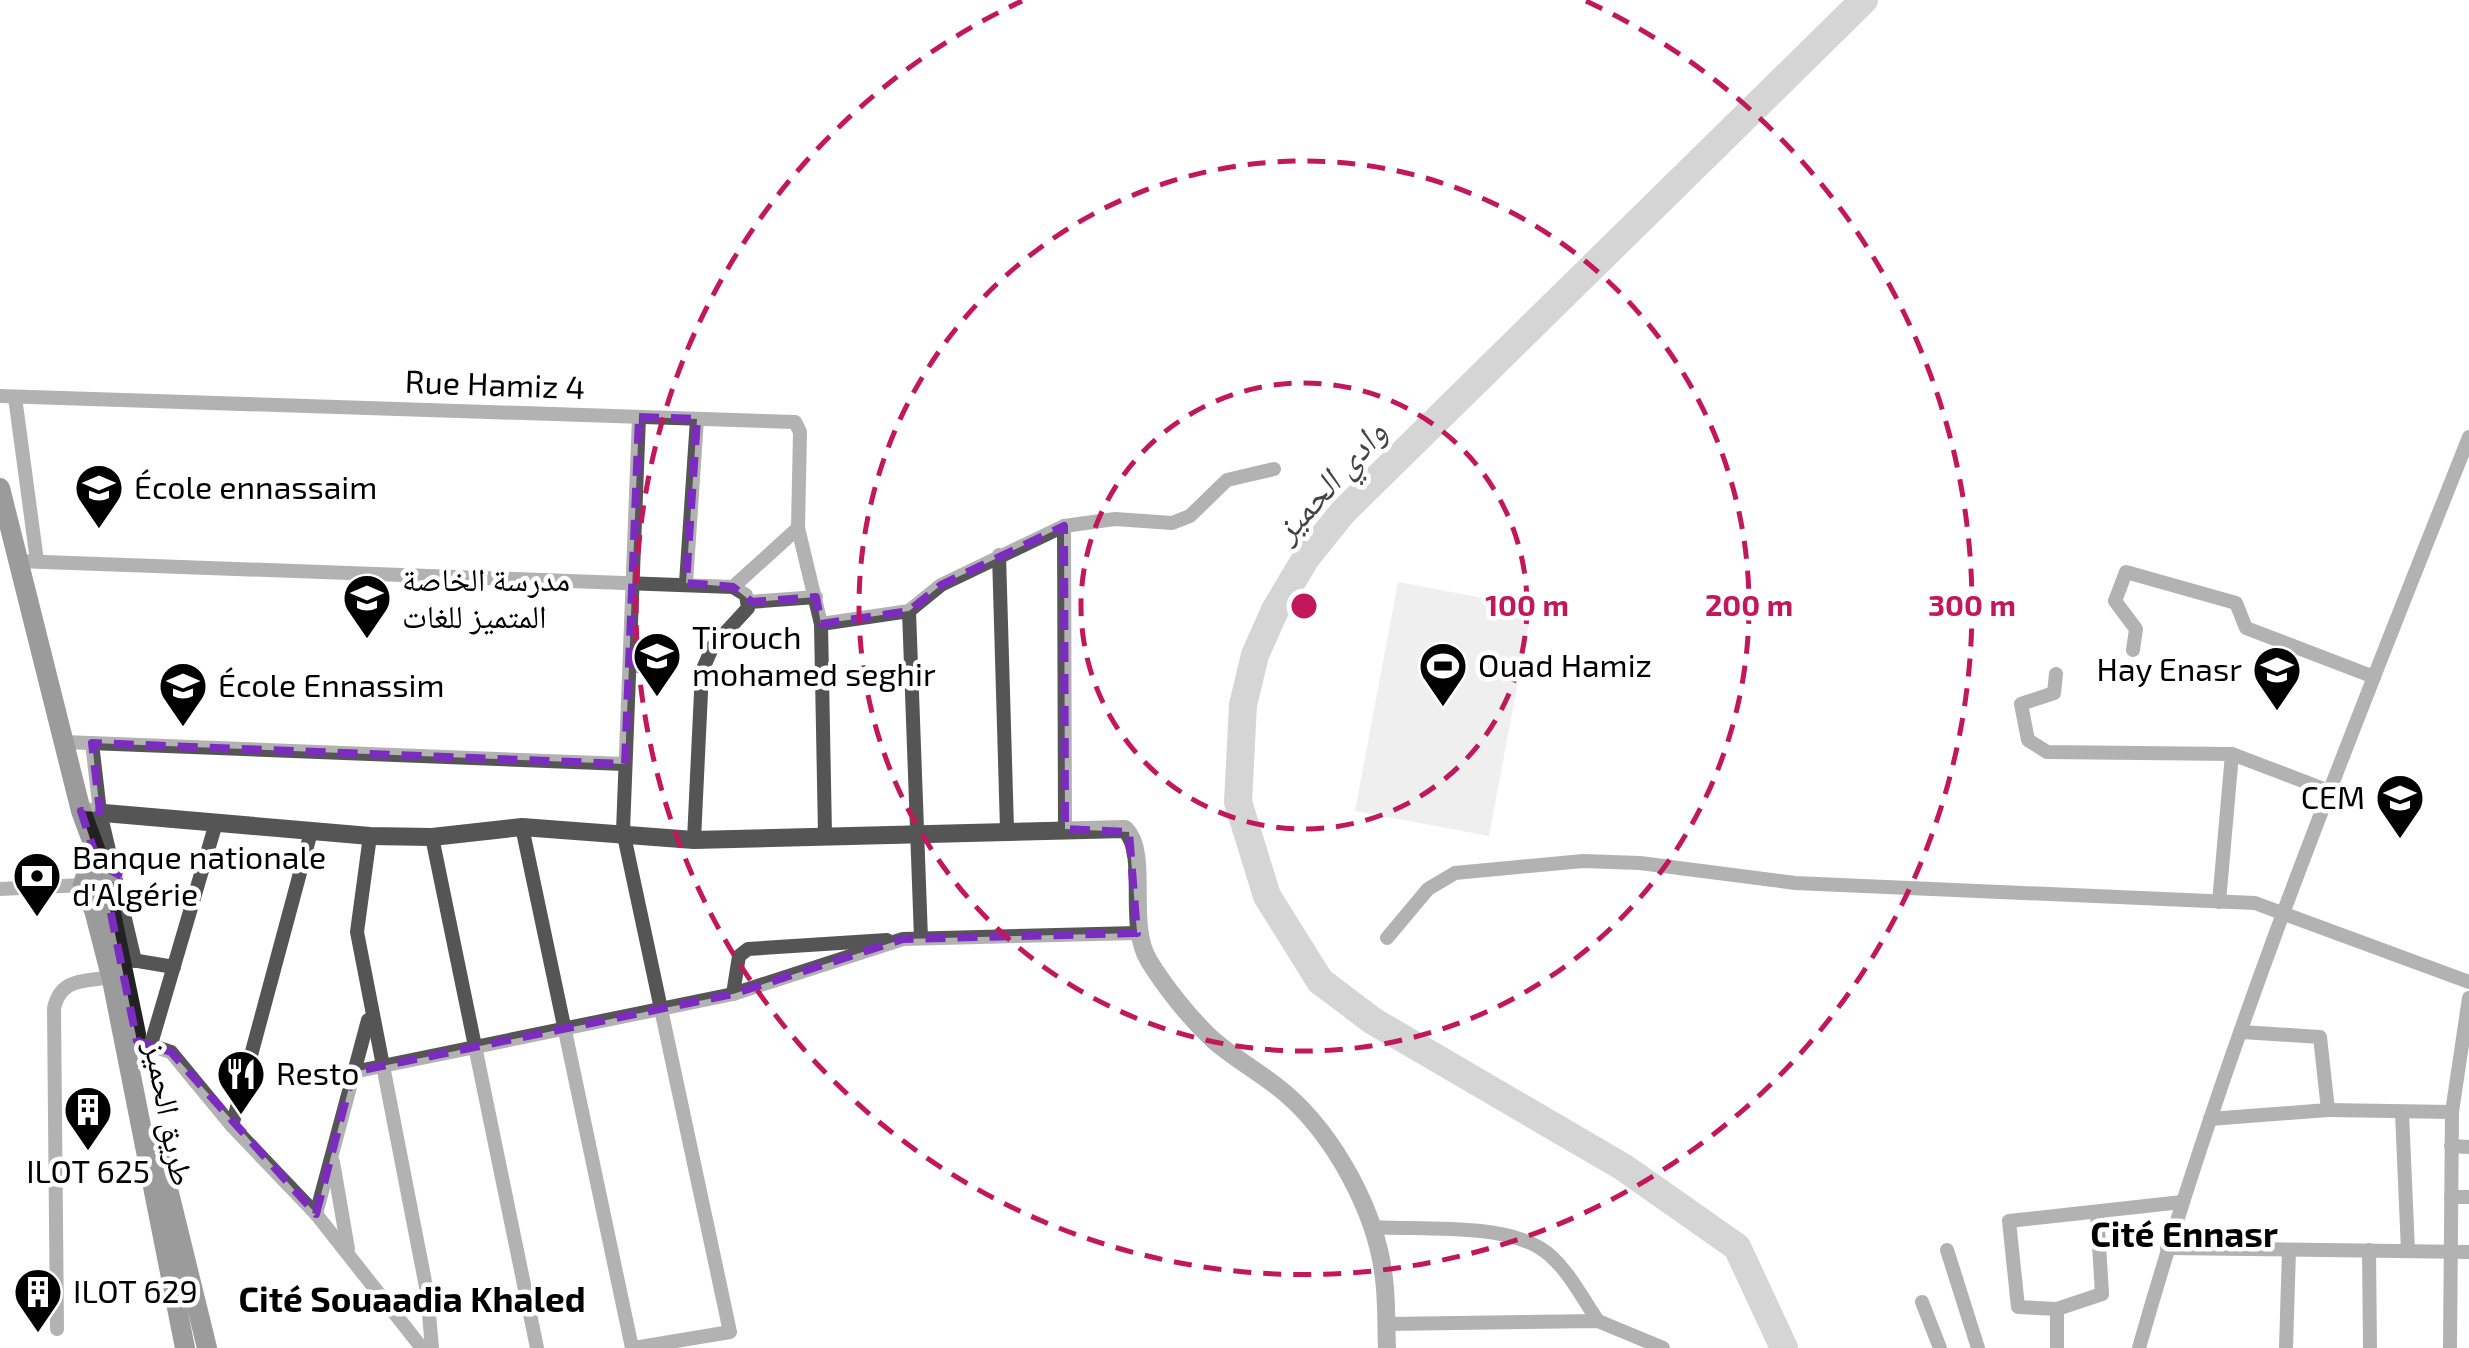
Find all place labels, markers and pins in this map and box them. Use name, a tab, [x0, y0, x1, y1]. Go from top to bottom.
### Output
school or university icon: École ennassaim	[73, 462, 125, 530]
place label: École ennassaim	[134, 467, 377, 505]
place label: مدرسة الخاصة المتميز للغات	[402, 559, 570, 635]
school or university icon: مدرسة الخاصة المتميز للغات	[341, 572, 393, 640]
centre of rings	[1286, 588, 1322, 624]
place label: Tirouch mohamed seghir	[692, 617, 936, 692]
school or university icon: Tirouch mohamed seghir	[631, 630, 683, 698]
sports icon: Ouad Hamiz	[1417, 640, 1469, 708]
school or university icon: Hay Enasr	[2251, 644, 2303, 712]
place label: Ouad Hamiz	[1478, 645, 1652, 683]
place label: Hay Enasr	[2097, 649, 2242, 687]
school or university icon: École Ennassim	[157, 660, 209, 728]
place label: École Ennassim	[218, 665, 444, 703]
school or university icon: CEM	[2374, 772, 2426, 840]
place label: CEM	[2301, 777, 2365, 815]
place label: Banque nationale d'Algérie	[72, 837, 326, 912]
bank icon: Banque nationale d'Algérie	[11, 850, 63, 918]
restaurant icon: Resto	[215, 1048, 267, 1116]
place label: Resto	[276, 1053, 359, 1091]
building icon: ILOT 625	[62, 1084, 114, 1152]
place label: ILOT 625	[26, 1151, 150, 1189]
building icon: ILOT 629	[12, 1266, 64, 1334]
place label: ILOT 629	[73, 1271, 198, 1309]

